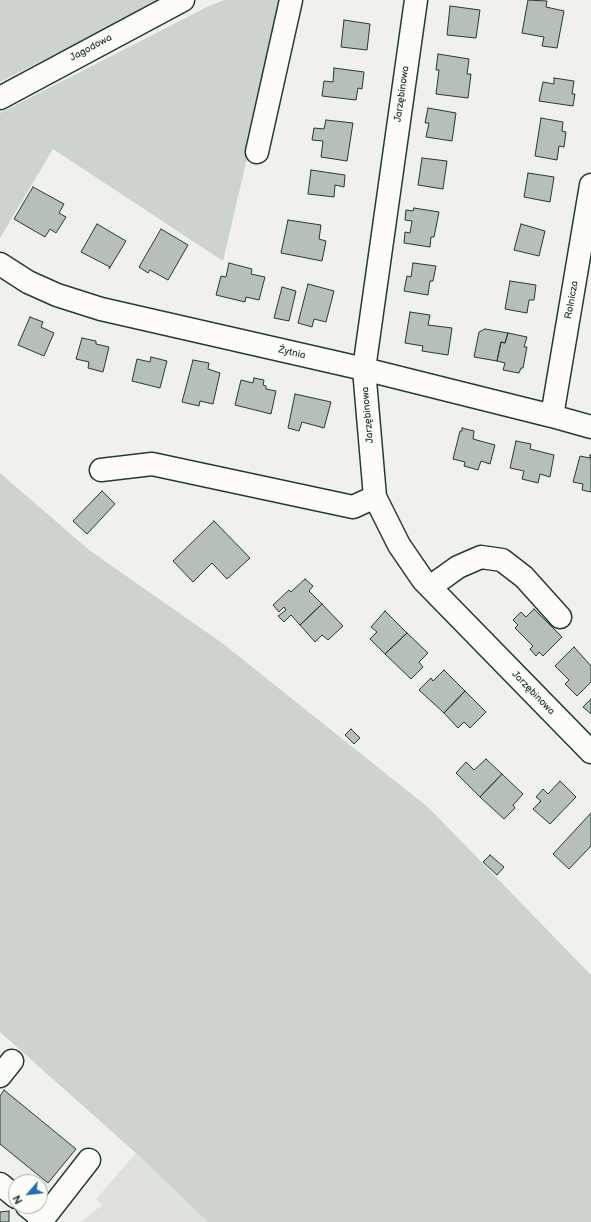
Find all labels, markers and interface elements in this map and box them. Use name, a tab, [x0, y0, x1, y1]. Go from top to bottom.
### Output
street label: Jagodowa	[68, 32, 114, 64]
street label: Jarzębinowa	[392, 65, 412, 123]
street label: Rolnicza	[563, 280, 581, 320]
street label: Żytnia	[277, 344, 307, 362]
street label: Jarzębinowa	[360, 386, 376, 444]
street label: Jarzębinowa	[509, 668, 557, 718]
north arrow	[8, 1174, 48, 1214]
text: N	[10, 1193, 26, 1206]

